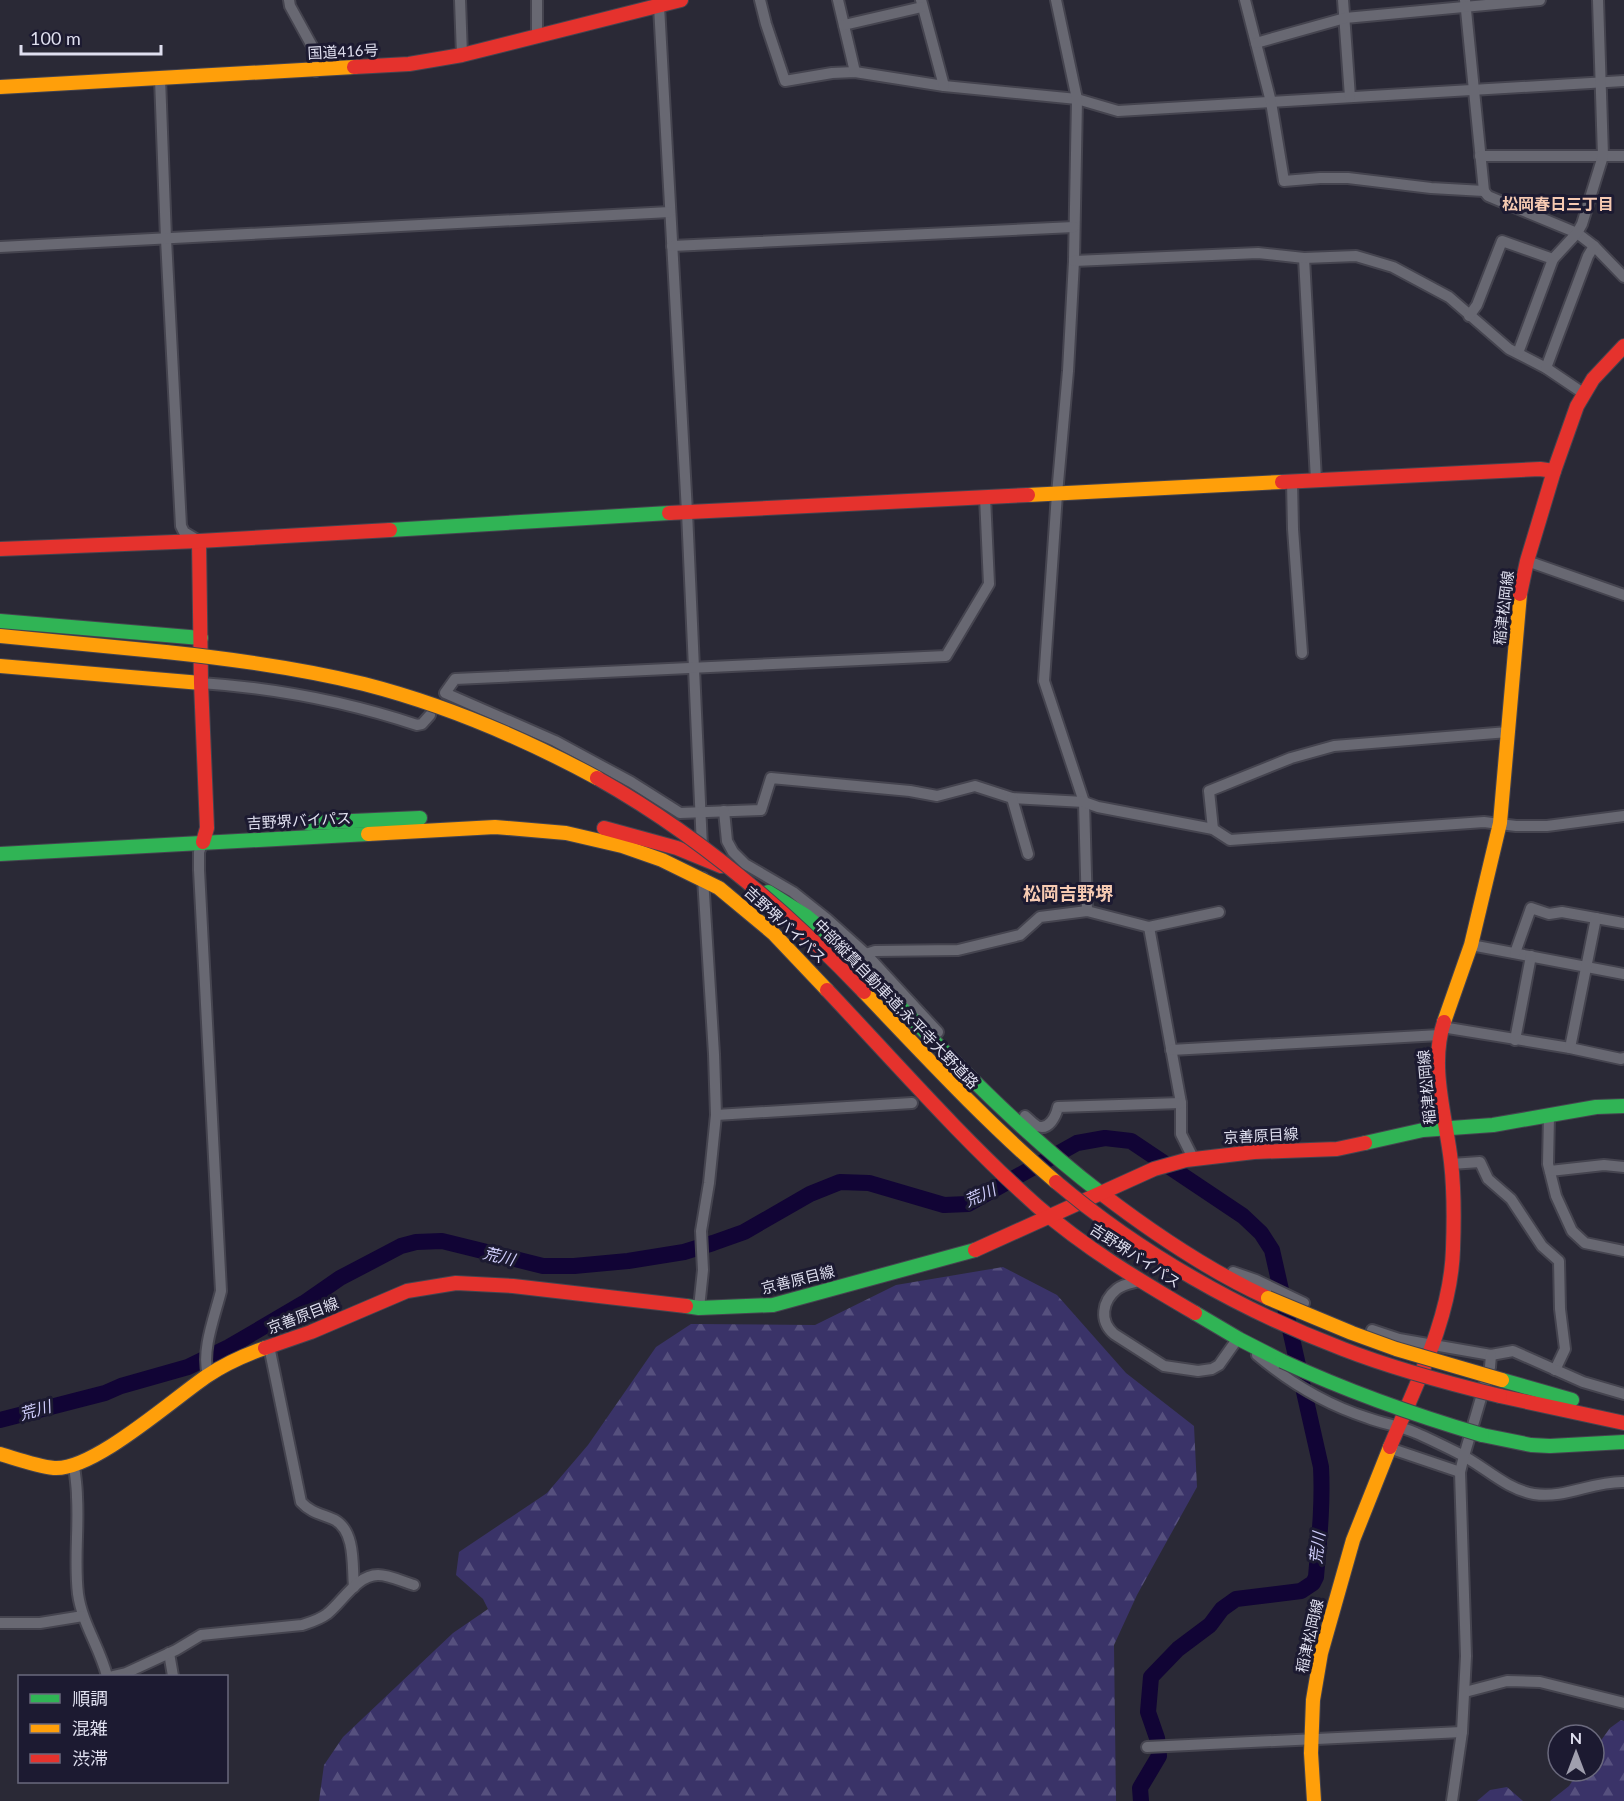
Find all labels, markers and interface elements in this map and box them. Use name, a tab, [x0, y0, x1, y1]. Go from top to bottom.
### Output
scale bar	[21, 18, 160, 56]
text: 100 m	[30, 27, 81, 49]
street label: 国道416号	[307, 40, 379, 62]
district label: 松岡春日三丁目	[1502, 194, 1614, 213]
street label: 稲津松岡線	[1490, 570, 1517, 646]
street label: 吉野堺バイパス	[246, 808, 352, 832]
street label: 吉野堺バイパス	[741, 882, 830, 967]
district label: 松岡吉野堺	[1023, 882, 1114, 904]
street label: 中部縦貫自動車道;永平寺大野道路	[811, 915, 983, 1092]
street label: 稲津松岡線	[1414, 1049, 1438, 1125]
street label: 京善原目線	[1223, 1124, 1299, 1146]
water label: 荒川	[961, 1179, 1000, 1210]
street label: 吉野堺バイパス	[1087, 1219, 1184, 1291]
water label: 荒川	[481, 1242, 519, 1269]
street label: 京善原目線	[759, 1261, 836, 1297]
street label: 京善原目線	[264, 1293, 341, 1337]
water label: 荒川	[17, 1395, 55, 1423]
water label: 荒川	[1305, 1529, 1328, 1565]
street label: 稲津松岡線	[1292, 1597, 1326, 1674]
legend	[18, 1675, 228, 1783]
text: 順調	[72, 1687, 108, 1709]
text: 混雑	[72, 1717, 108, 1739]
north arrow	[1546, 1723, 1606, 1783]
text: N	[1570, 1728, 1582, 1747]
text: 渋滞	[72, 1747, 108, 1769]

